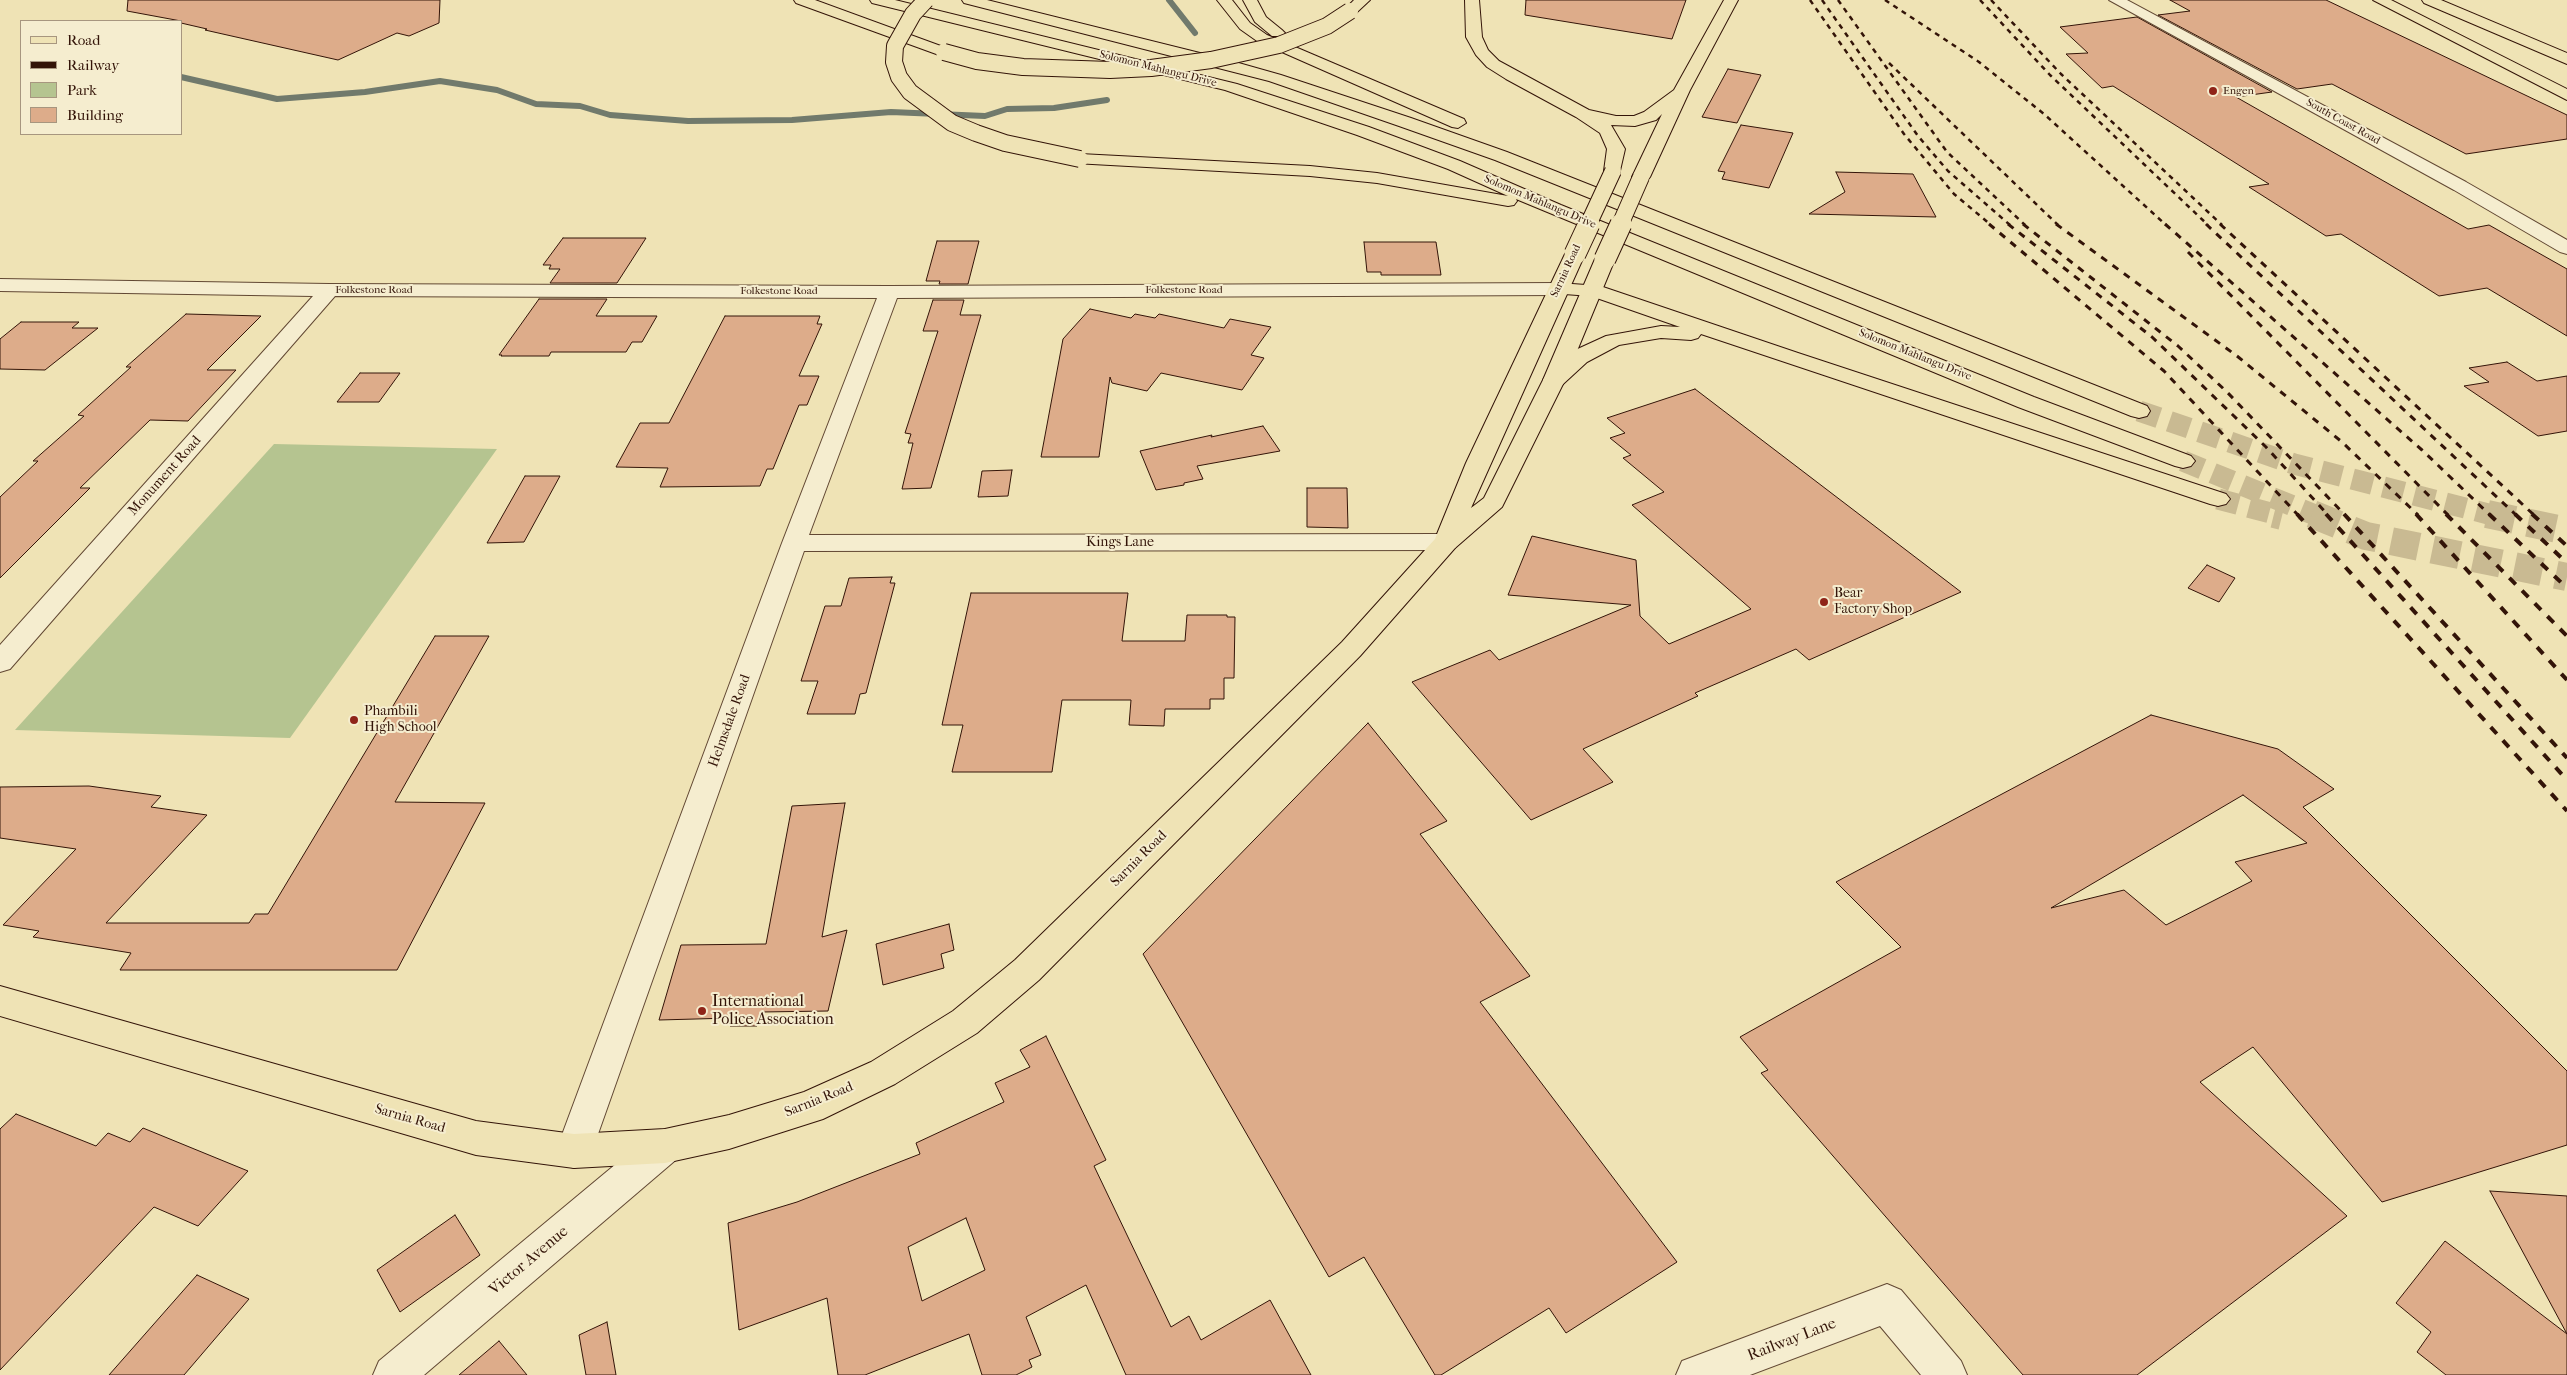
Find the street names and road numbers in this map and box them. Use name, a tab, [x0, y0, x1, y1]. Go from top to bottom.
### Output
street label: Solomon Mahlangu Drive	[1098, 48, 1218, 90]
street label: South Coast Road	[2304, 96, 2382, 148]
street label: Solomon Mahlangu Drive	[1482, 172, 1598, 232]
street label: Sarnia Road	[1548, 242, 1584, 300]
street label: Folkestone Road	[335, 283, 413, 297]
street label: Folkestone Road	[1145, 283, 1223, 297]
street label: Folkestone Road	[740, 284, 818, 298]
street label: Solomon Mahlangu Drive	[1857, 326, 1973, 384]
street label: Monument Road	[125, 433, 205, 519]
street label: Kings Lane	[1086, 535, 1154, 551]
street label: Helmsdale Road	[705, 672, 755, 770]
street label: Sarnia Road	[1107, 827, 1171, 891]
street label: Sarnia Road	[782, 1079, 856, 1121]
street label: Sarnia Road	[373, 1101, 447, 1137]
street label: Victor Avenue	[485, 1222, 573, 1300]
street label: Railway Lane	[1745, 1314, 1839, 1366]

